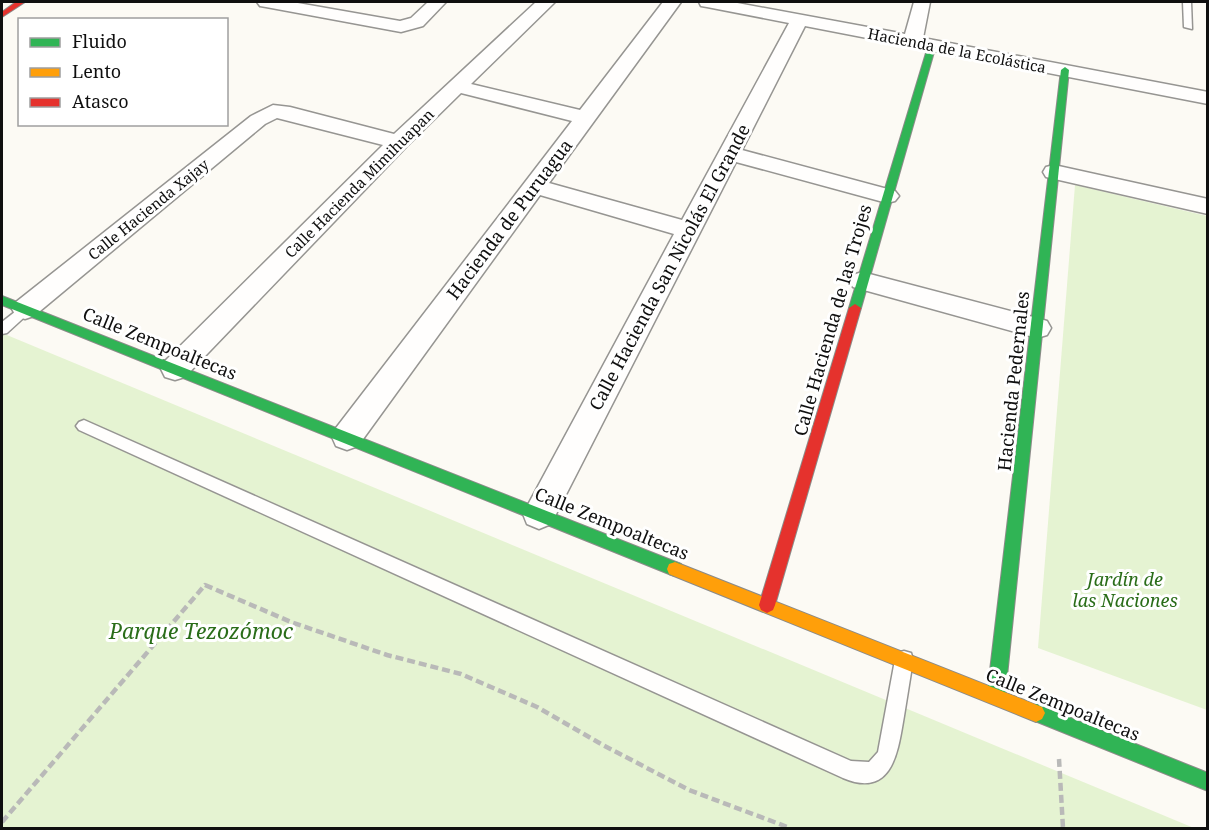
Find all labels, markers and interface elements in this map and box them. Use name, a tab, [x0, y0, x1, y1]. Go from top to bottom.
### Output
legend	[18, 18, 228, 126]
street label: Hacienda de la Ecolástica	[866, 23, 1048, 77]
text: Fluido	[72, 29, 127, 53]
text: Lento	[72, 59, 121, 83]
text: Atasco	[72, 89, 129, 113]
street label: Calle Hacienda Mimihuapan	[280, 104, 438, 262]
street label: Calle Hacienda San Nicolás El Grande	[583, 120, 755, 414]
street label: Hacienda de Puruagua	[441, 134, 577, 304]
street label: Calle Hacienda Xajay	[83, 154, 213, 264]
street label: Calle Hacienda de las Trojes	[787, 201, 877, 439]
street label: Hacienda Pedernales	[992, 290, 1034, 472]
street label: Calle Zempoaltecas	[79, 301, 241, 385]
street label: Calle Zempoaltecas	[531, 481, 693, 565]
park label: Jardín de las Naciones	[1072, 567, 1178, 612]
park label: Parque Tezozómoc	[108, 617, 294, 645]
street label: Calle Zempoaltecas	[982, 662, 1144, 746]

